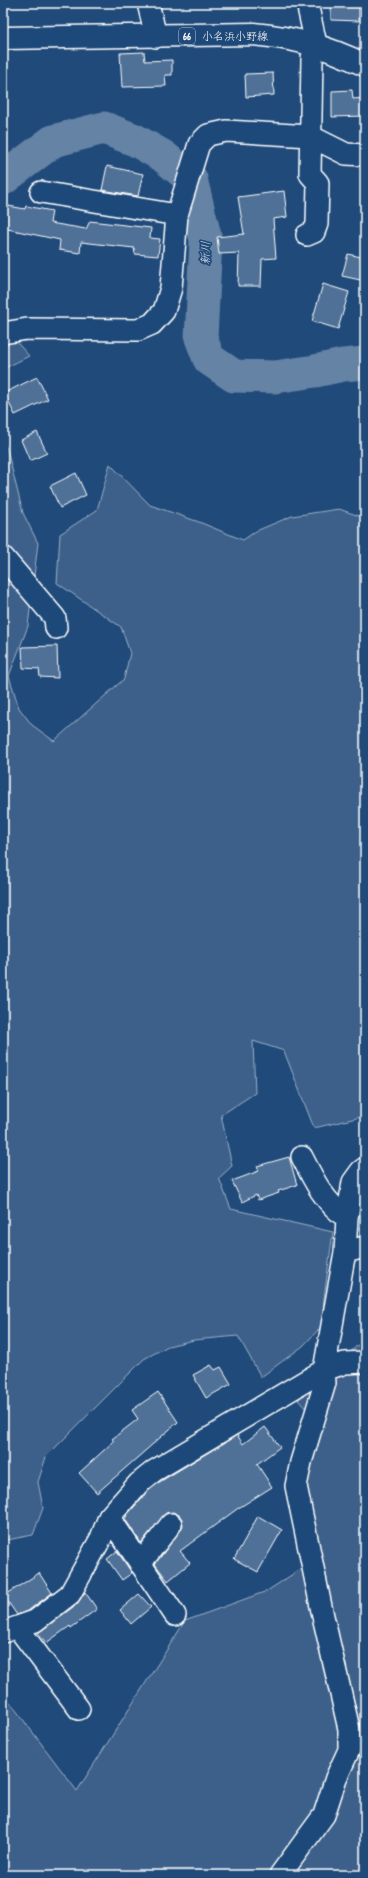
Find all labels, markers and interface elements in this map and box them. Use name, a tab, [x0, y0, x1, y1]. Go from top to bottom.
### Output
road number: 66	[179, 28, 195, 44]
street label: 小名浜小野線	[202, 29, 268, 43]
water label: 新川	[196, 241, 214, 265]

